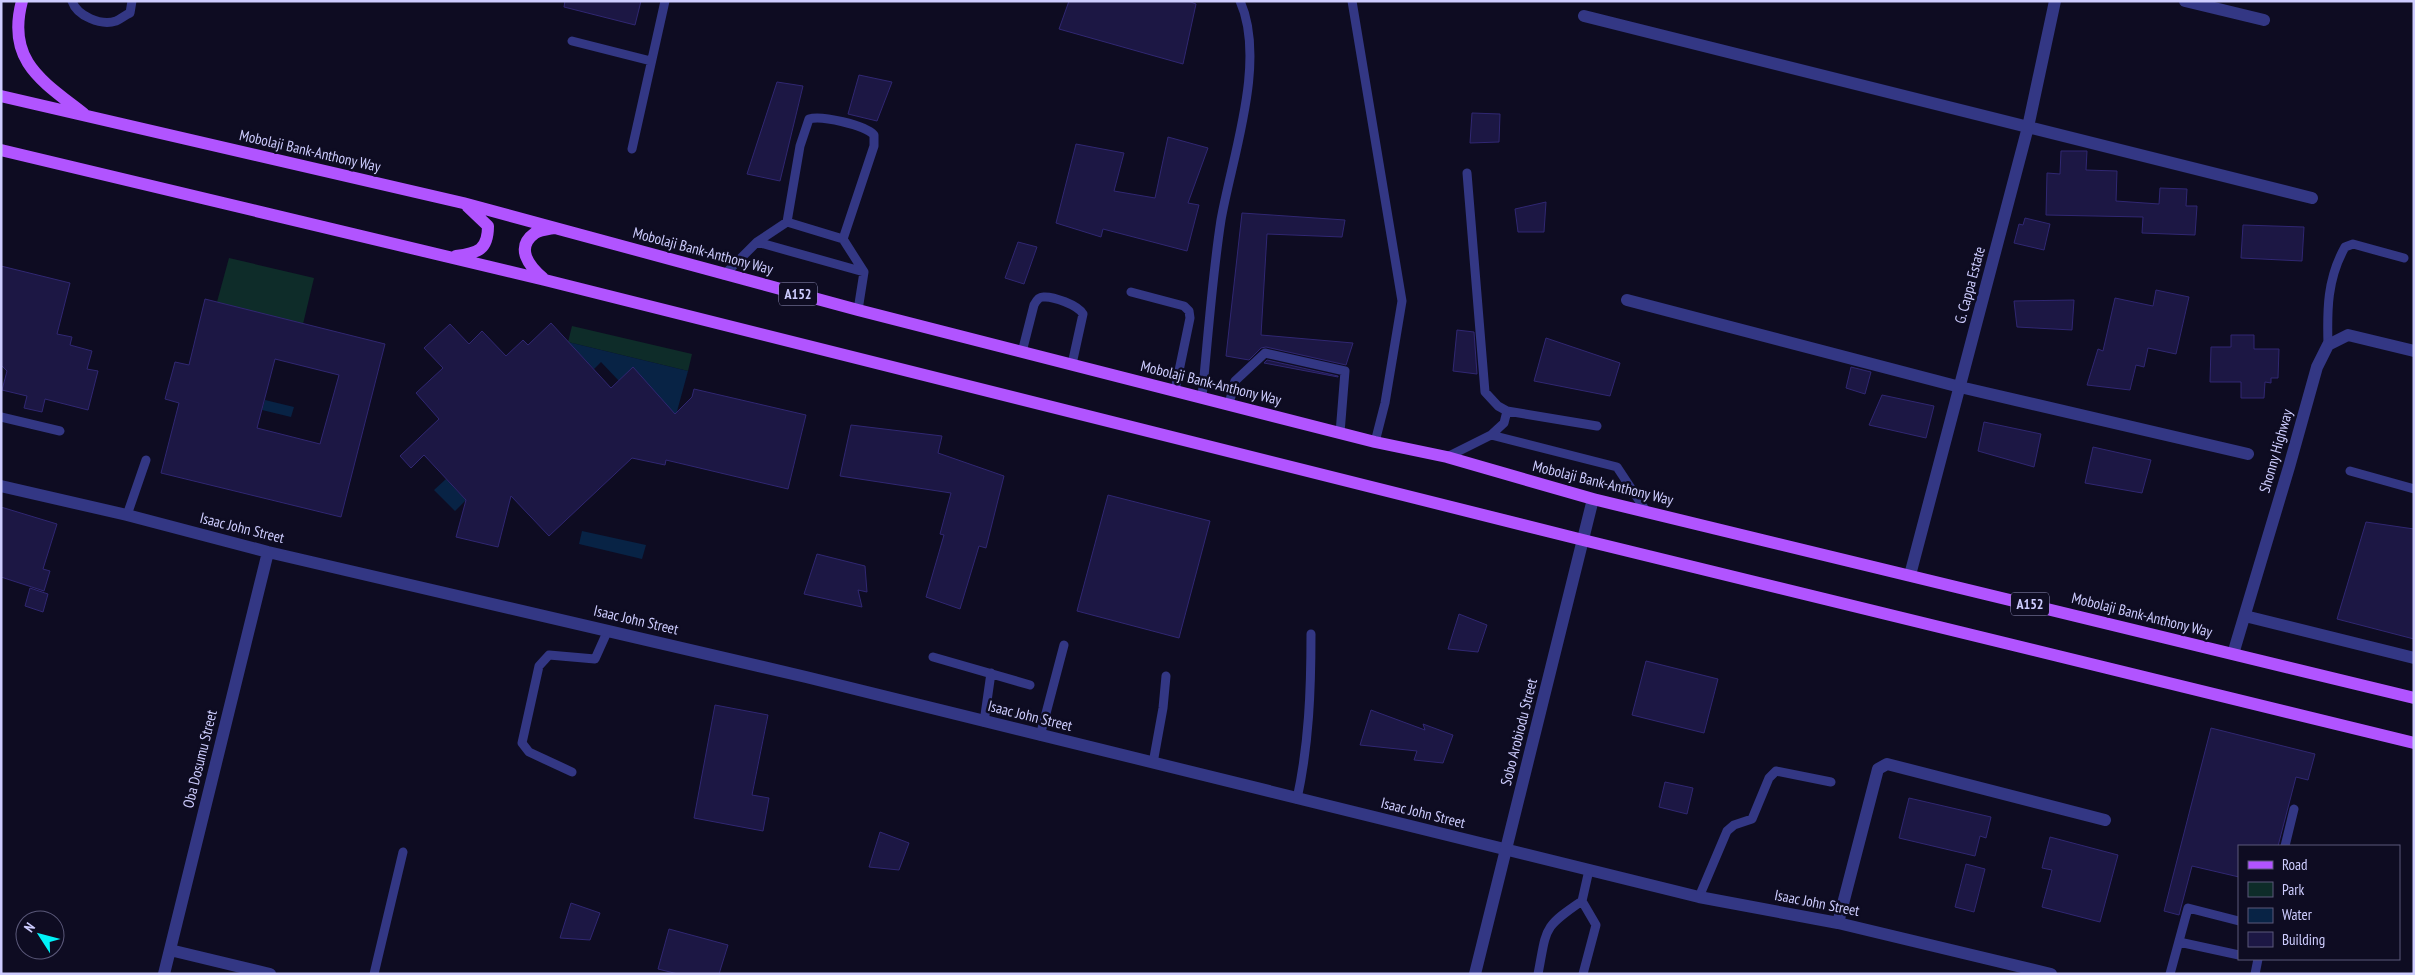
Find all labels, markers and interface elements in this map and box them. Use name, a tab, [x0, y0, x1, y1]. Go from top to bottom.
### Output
street label: Mobolaji Bank-Anthony Way	[238, 125, 383, 176]
street label: Mobolaji Bank-Anthony Way	[631, 223, 776, 278]
street label: G. Cappa Estate	[1950, 244, 1989, 325]
road number: A152	[779, 282, 817, 306]
street label: Mobolaji Bank-Anthony Way	[1139, 356, 1284, 409]
street label: Shonny Highway	[2255, 407, 2297, 495]
street label: Mobolaji Bank-Anthony Way	[1531, 456, 1676, 509]
street label: Isaac John Street	[198, 508, 286, 547]
street label: Mobolaji Bank-Anthony Way	[2070, 588, 2215, 641]
road number: A152	[2011, 592, 2049, 616]
street label: Isaac John Street	[592, 601, 680, 638]
street label: Sobo Arobiodu Street	[1496, 676, 1541, 787]
street label: Isaac John Street	[986, 696, 1074, 735]
street label: Oba Dosumu Street	[178, 708, 221, 810]
street label: Isaac John Street	[1379, 793, 1467, 832]
legend	[2238, 845, 2400, 960]
text: Road	[2282, 855, 2308, 874]
text: Park	[2282, 880, 2304, 899]
street label: Isaac John Street	[1773, 885, 1861, 920]
text: Water	[2282, 905, 2313, 924]
north arrow	[15, 910, 65, 960]
text: N	[20, 919, 39, 936]
text: Building	[2282, 930, 2325, 949]

